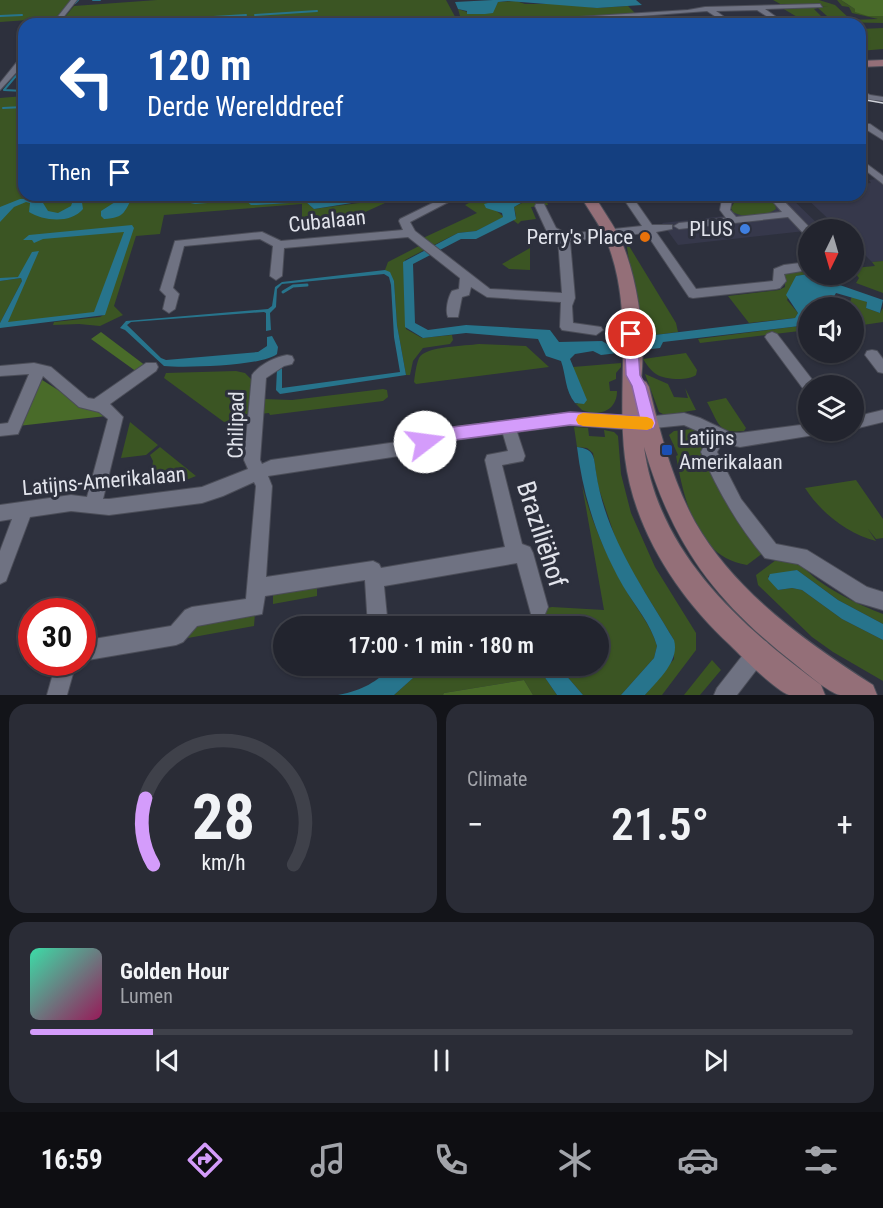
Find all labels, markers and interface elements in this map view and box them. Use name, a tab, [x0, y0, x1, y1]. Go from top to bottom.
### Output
text: 120 m	[147, 41, 252, 90]
icon: left	[48, 42, 126, 120]
text: Derde Werelddreef	[147, 91, 344, 123]
icon: arrive	[103, 156, 136, 189]
text: Then	[48, 160, 91, 185]
street label: Cubalaan	[287, 205, 367, 237]
place label: PLUS	[689, 217, 733, 241]
north arrow	[798, 219, 864, 285]
map controls	[798, 219, 864, 441]
marker: PLUS	[738, 222, 752, 236]
place label: Perry's Place	[526, 225, 633, 249]
marker: Perry's Place	[638, 230, 652, 244]
button: sound	[798, 297, 864, 363]
pin	[605, 308, 656, 359]
icon: arrive	[614, 317, 647, 350]
button: layers	[798, 375, 864, 441]
street label: Chilipad	[223, 391, 249, 459]
position arrow	[393, 410, 457, 474]
place label: Latijns Amerikalaan	[679, 426, 783, 474]
marker: Latijns Amerikalaan	[660, 443, 674, 457]
street label: Latijns-Amerikalaan	[21, 462, 187, 500]
street label: Braziliëhof	[511, 477, 573, 591]
speed limit sign: 30	[18, 598, 96, 676]
text: 17:00 · 1 min · 180 m	[348, 633, 534, 658]
text: Climate	[467, 767, 527, 791]
text: 28	[191, 781, 255, 854]
text: 21.5°	[611, 798, 709, 851]
text: −	[467, 805, 484, 844]
text: +	[837, 805, 853, 844]
text: km/h	[201, 851, 245, 876]
text: Golden Hour	[120, 959, 229, 984]
text: Lumen	[120, 984, 173, 1008]
icon: previous	[151, 1044, 184, 1077]
icon: pause	[425, 1044, 458, 1077]
icon: next	[699, 1044, 732, 1077]
icon: directions	[184, 1139, 226, 1181]
icon: music	[307, 1139, 349, 1181]
icon: phone	[430, 1139, 472, 1181]
icon: climate	[554, 1139, 596, 1181]
icon: car	[677, 1139, 719, 1181]
icon: filters	[800, 1139, 842, 1181]
text: 16:59	[41, 1144, 103, 1176]

